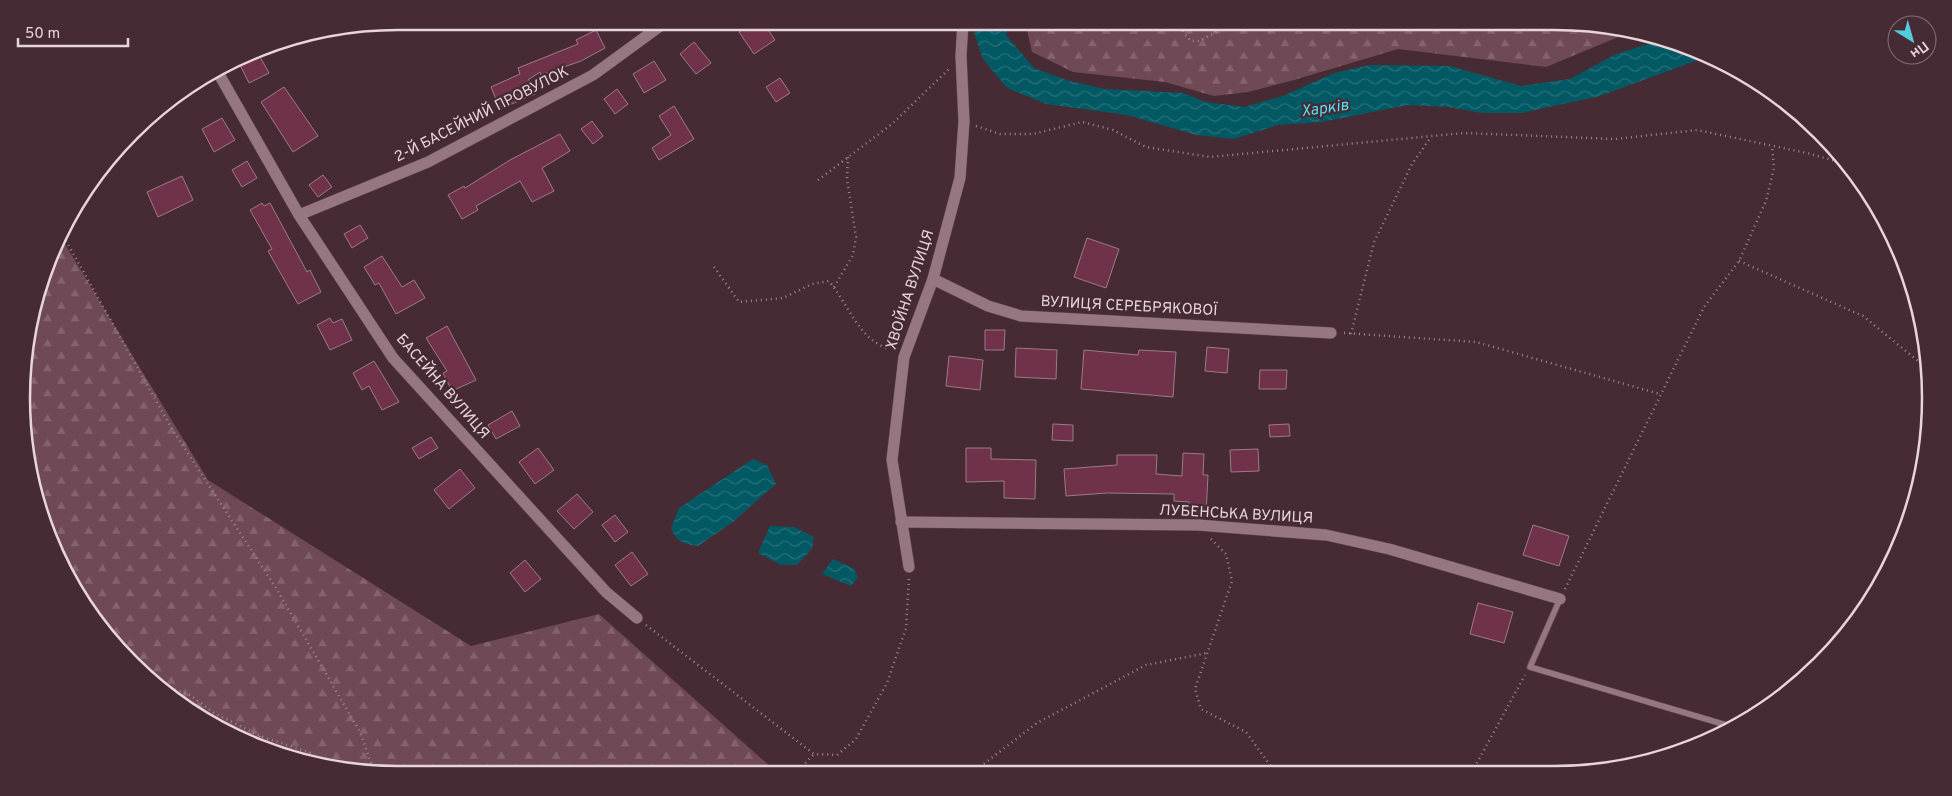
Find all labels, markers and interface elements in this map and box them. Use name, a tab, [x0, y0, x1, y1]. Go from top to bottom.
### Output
scale bar	[18, 15, 128, 47]
north arrow	[1887, 15, 1937, 65]
text: 50 m	[25, 25, 60, 44]
text: Пн	[1906, 37, 1932, 62]
street label: 2-Й БАСЕЙНИЙ ПРОВУЛОК	[391, 61, 572, 167]
water label: Харків	[1300, 96, 1350, 122]
street label: ХВОЙНА ВУЛИЦЯ	[881, 227, 939, 352]
street label: ВУЛИЦЯ СЕРЕБРЯКОВОЇ	[1040, 292, 1219, 321]
street label: БАСЕЙНА ВУЛИЦЯ	[391, 329, 494, 444]
street label: ЛУБEНСЬКА ВУЛИЦЯ	[1158, 501, 1314, 529]

